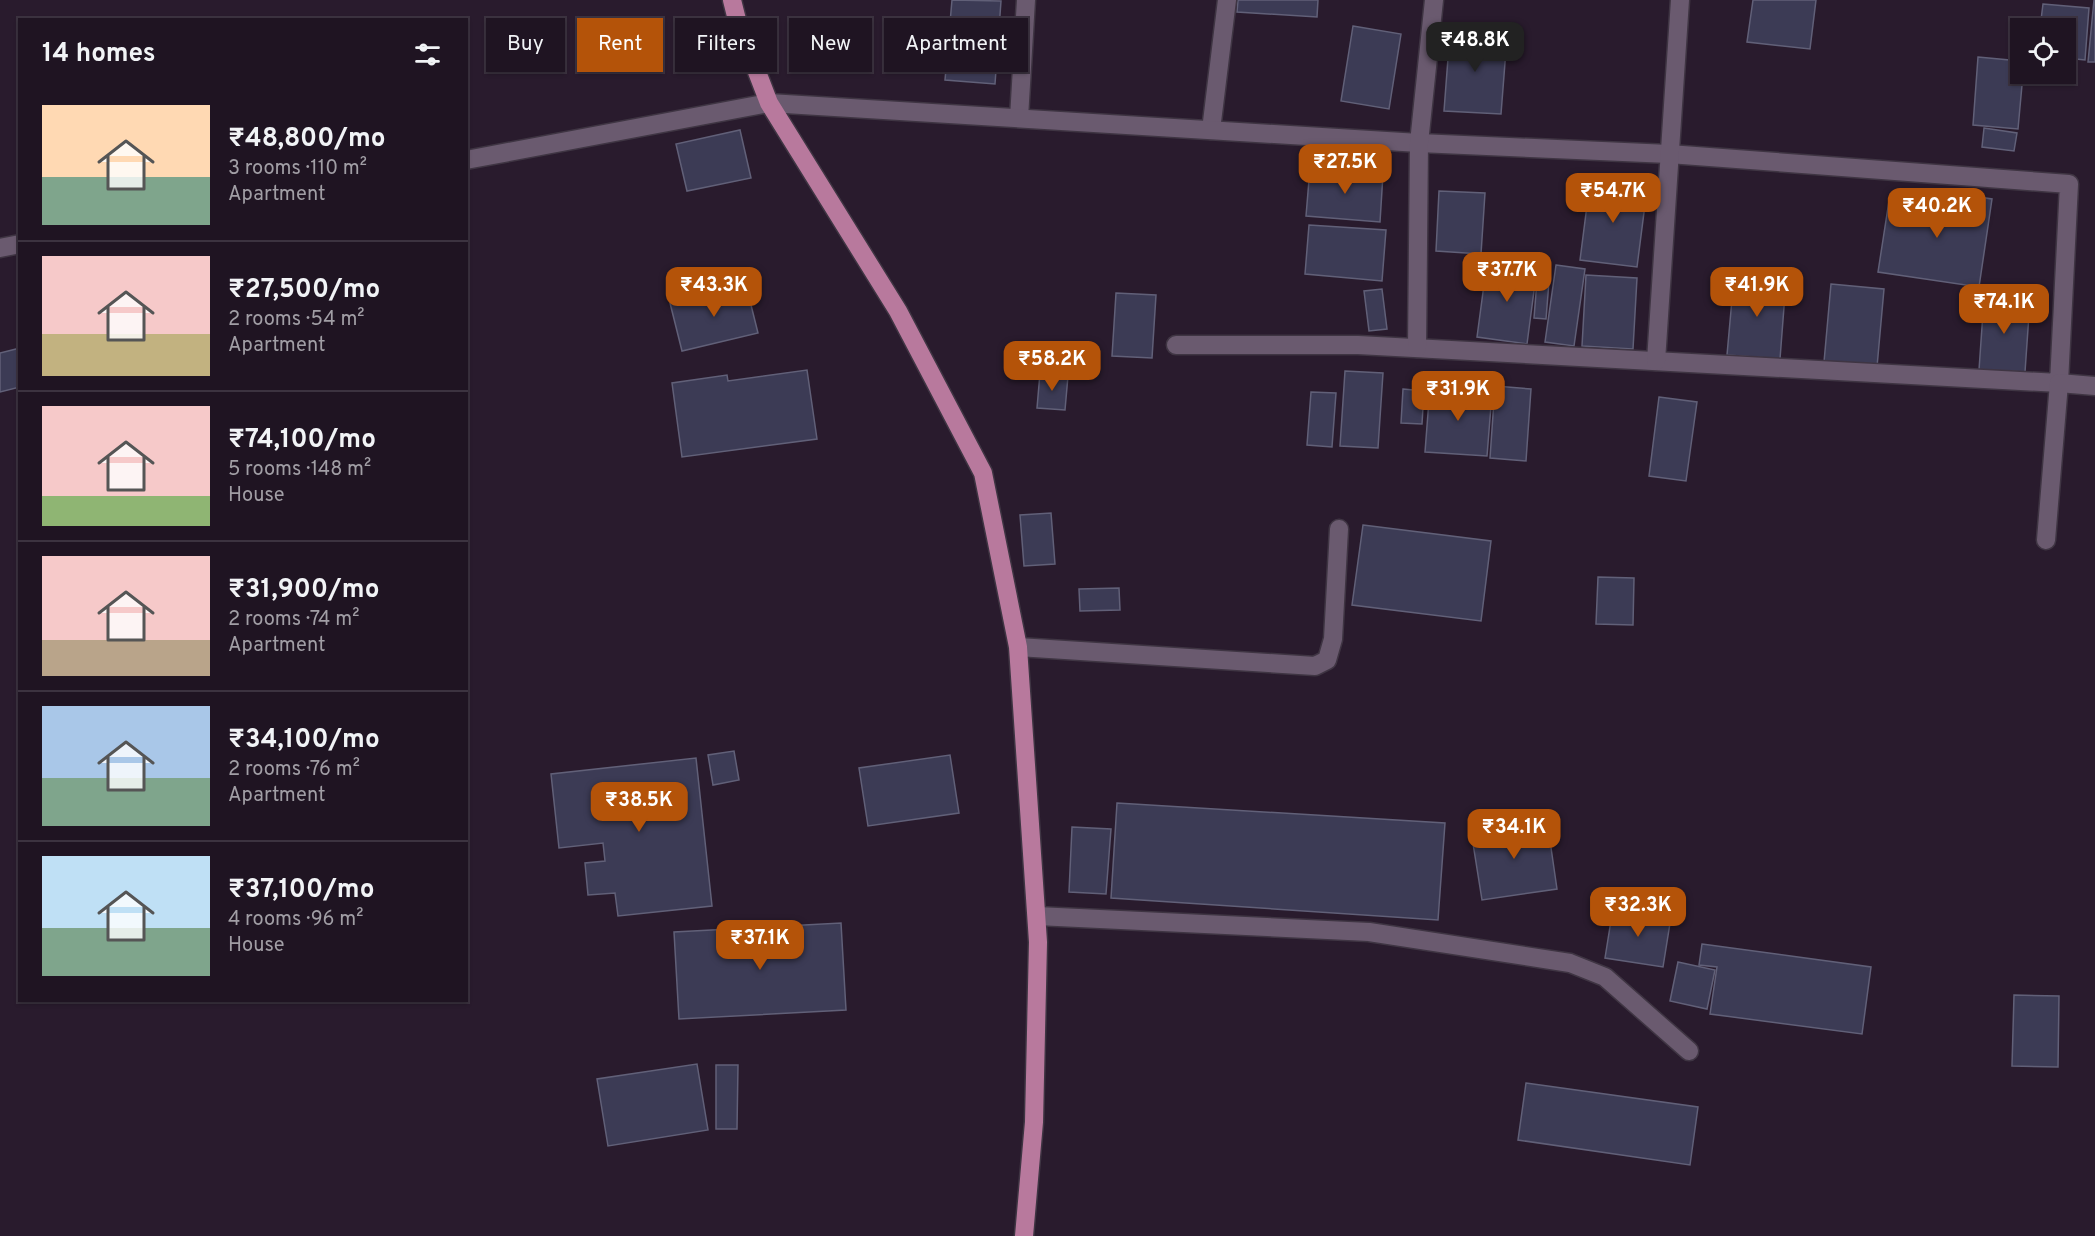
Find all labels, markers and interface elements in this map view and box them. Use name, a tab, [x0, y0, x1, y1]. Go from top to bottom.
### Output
chip: Buy	[486, 18, 565, 72]
chip: Rent	[577, 18, 663, 72]
chip: Filters	[675, 18, 777, 72]
chip: New	[789, 18, 872, 72]
chip: Apartment	[884, 18, 1028, 72]
map controls	[2010, 18, 2076, 84]
button: locate	[2010, 18, 2076, 84]
pin: ₹48.8K	[1426, 22, 1524, 73]
text: ₹48.8K	[1440, 28, 1510, 54]
text: 14 homes	[42, 38, 156, 71]
icon: filters	[411, 38, 444, 71]
text: ₹48,800/mo	[228, 123, 386, 156]
icon: home	[90, 129, 162, 201]
pin: ₹27.5K	[1296, 144, 1394, 195]
text: ₹27.5K	[1313, 150, 1377, 176]
text: 3 rooms · 110 m²	[228, 156, 367, 182]
pin: ₹54.7K	[1564, 173, 1662, 224]
text: ₹54.7K	[1580, 179, 1646, 205]
text: Apartment	[228, 182, 326, 208]
pin: ₹40.2K	[1888, 188, 1986, 239]
text: ₹40.2K	[1902, 194, 1972, 220]
pin: ₹37.7K	[1458, 252, 1556, 303]
text: ₹37.7K	[1476, 258, 1538, 284]
pin: ₹43.3K	[665, 267, 763, 318]
pin: ₹41.9K	[1708, 267, 1806, 318]
text: ₹43.3K	[680, 273, 748, 299]
text: ₹41.9K	[1724, 273, 1790, 299]
text: ₹27,500/mo	[228, 274, 380, 307]
icon: home	[90, 280, 162, 352]
pin: ₹74.1K	[1955, 284, 2053, 335]
text: ₹74.1K	[1973, 290, 2035, 316]
text: 2 rooms · 54 m²	[228, 307, 365, 333]
text: Apartment	[228, 333, 326, 359]
pin: ₹58.2K	[1003, 341, 1101, 392]
text: ₹58.2K	[1018, 347, 1086, 373]
pin: ₹31.9K	[1409, 371, 1507, 422]
text: ₹31.9K	[1426, 377, 1490, 403]
text: ₹74,100/mo	[228, 424, 376, 457]
icon: home	[90, 430, 162, 502]
text: 5 rooms · 148 m²	[228, 457, 371, 483]
text: House	[228, 483, 284, 509]
text: ₹31,900/mo	[228, 574, 379, 607]
icon: home	[90, 580, 162, 652]
text: 2 rooms · 74 m²	[228, 607, 359, 633]
text: Apartment	[228, 633, 326, 659]
text: ₹34,100/mo	[228, 724, 380, 757]
icon: home	[90, 730, 162, 802]
text: 2 rooms · 76 m²	[228, 757, 360, 783]
pin: ₹38.5K	[590, 782, 688, 833]
text: Apartment	[228, 783, 326, 809]
text: ₹38.5K	[605, 788, 673, 814]
pin: ₹34.1K	[1465, 809, 1563, 860]
text: ₹34.1K	[1482, 815, 1546, 841]
text: ₹37,100/mo	[228, 874, 374, 907]
icon: home	[90, 880, 162, 952]
pin: ₹32.3K	[1589, 887, 1687, 938]
text: ₹32.3K	[1604, 893, 1672, 919]
text: 4 rooms · 96 m²	[228, 907, 363, 933]
pin: ₹37.1K	[711, 920, 809, 971]
text: ₹37.1K	[730, 926, 790, 952]
text: House	[228, 933, 284, 959]

